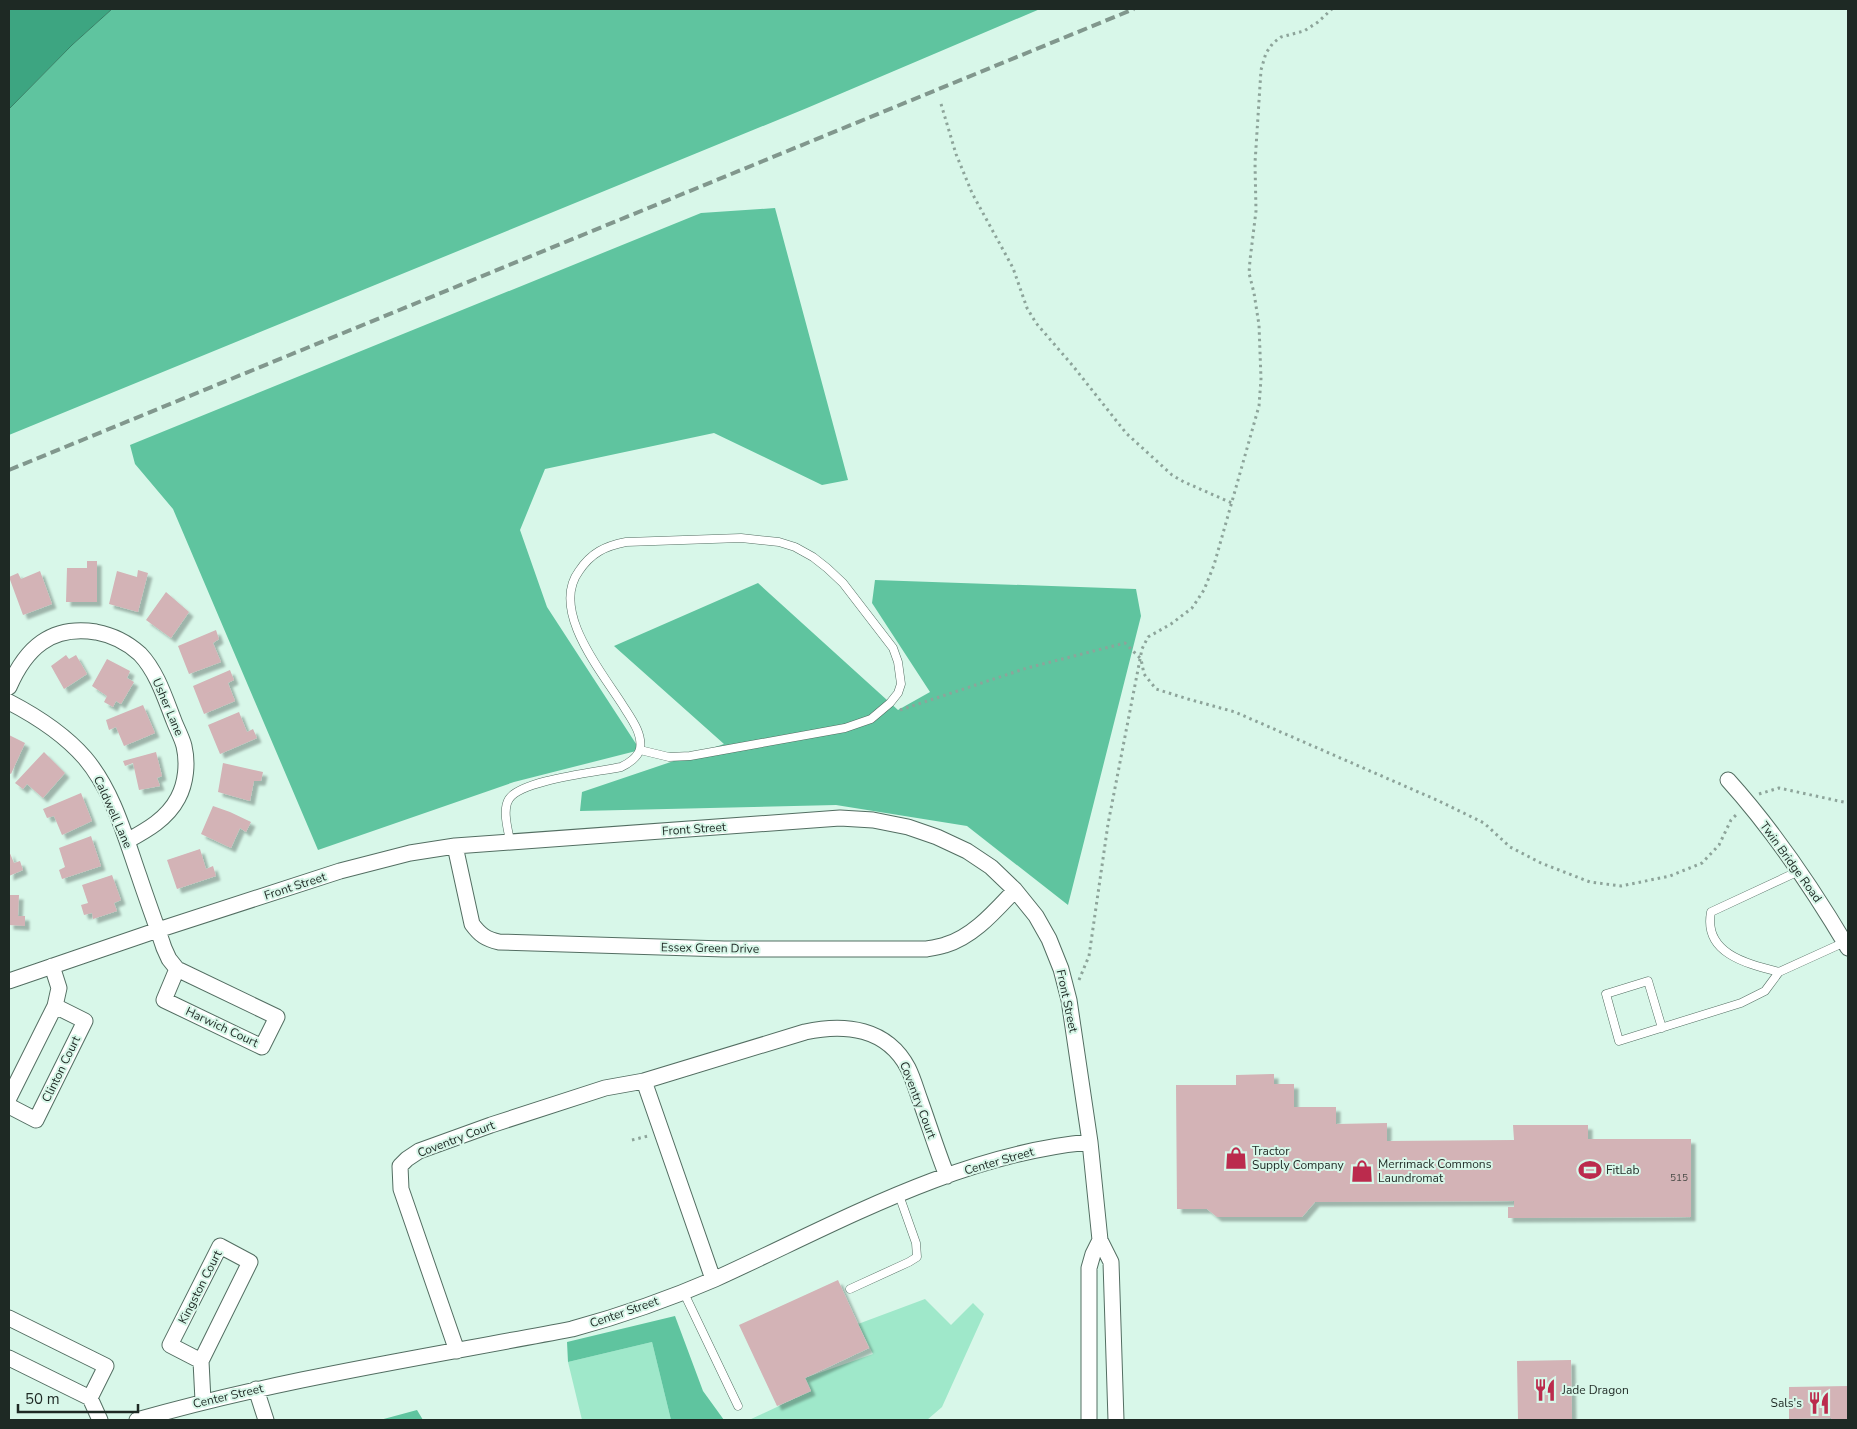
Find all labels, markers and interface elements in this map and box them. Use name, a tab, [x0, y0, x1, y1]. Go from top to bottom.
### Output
street label: Usher Lane	[149, 676, 187, 738]
street label: Caldwell Lane	[90, 773, 136, 851]
street label: Front Street	[661, 819, 727, 839]
street label: Twin Bridge Road	[1756, 819, 1826, 905]
street label: Front Street	[262, 868, 329, 904]
street label: Essex Green Drive	[661, 939, 759, 957]
street label: Front Street	[1053, 968, 1082, 1035]
street label: Harwich Court	[183, 1003, 262, 1051]
street label: Clinton Court	[38, 1033, 84, 1105]
street label: Coventry Court	[896, 1059, 940, 1142]
street label: Coventry Court	[415, 1117, 498, 1161]
street label: Center Street	[962, 1143, 1036, 1179]
place label: Tractor Supply Company	[1252, 1143, 1344, 1173]
shop icon: Tractor Supply Company	[1223, 1145, 1249, 1171]
place label: Merrimack Commons Laundromat	[1378, 1156, 1492, 1186]
sports icon: FitLab	[1577, 1157, 1603, 1183]
shop icon: Merrimack Commons Laundromat	[1349, 1158, 1375, 1184]
place label: FitLab	[1606, 1162, 1639, 1178]
house number: 515	[1670, 1171, 1688, 1185]
street label: Kingston Court	[175, 1247, 226, 1326]
street label: Center Street	[588, 1293, 661, 1331]
restaurant icon: Jade Dragon	[1532, 1377, 1558, 1403]
street label: Center Street	[191, 1380, 265, 1412]
scale bar	[18, 1382, 138, 1414]
place label: Jade Dragon	[1561, 1382, 1629, 1398]
text: 50 m	[25, 1389, 60, 1409]
restaurant icon: Sals's	[1806, 1390, 1832, 1416]
place label: Sals's	[1771, 1395, 1802, 1411]

